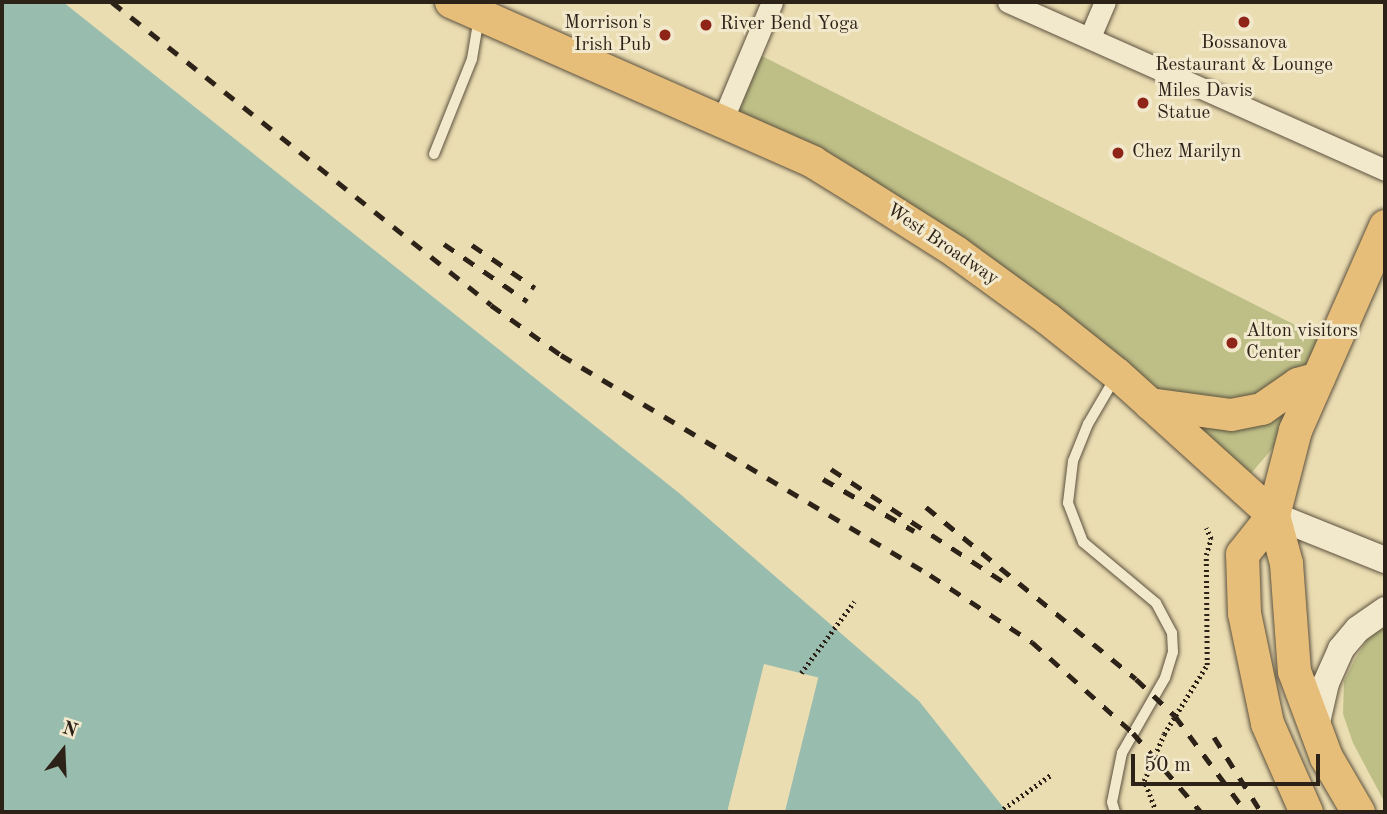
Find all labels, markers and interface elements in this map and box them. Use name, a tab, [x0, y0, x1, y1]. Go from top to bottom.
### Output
place label: Morrison's Irish Pub	[564, 13, 651, 57]
place label: River Bend Yoga	[720, 14, 859, 36]
marker: Bossanova Restaurant & Lounge	[1236, 14, 1252, 30]
marker: River Bend Yoga	[698, 17, 714, 33]
marker: Morrison's Irish Pub	[657, 27, 673, 43]
place label: Bossanova Restaurant & Lounge	[1155, 33, 1333, 77]
place label: Miles Davis Statue	[1157, 81, 1253, 125]
marker: Miles Davis Statue	[1135, 95, 1151, 111]
place label: Chez Marilyn	[1132, 142, 1241, 164]
marker: Chez Marilyn	[1110, 145, 1126, 161]
street label: West Broadway	[882, 199, 1002, 291]
place label: Alton visitors Center	[1246, 321, 1358, 365]
marker: Alton visitors Center	[1224, 335, 1240, 351]
north arrow	[28, 716, 98, 786]
text: N	[60, 719, 79, 742]
scale bar	[1135, 740, 1324, 784]
text: 50 m	[1144, 755, 1191, 776]

